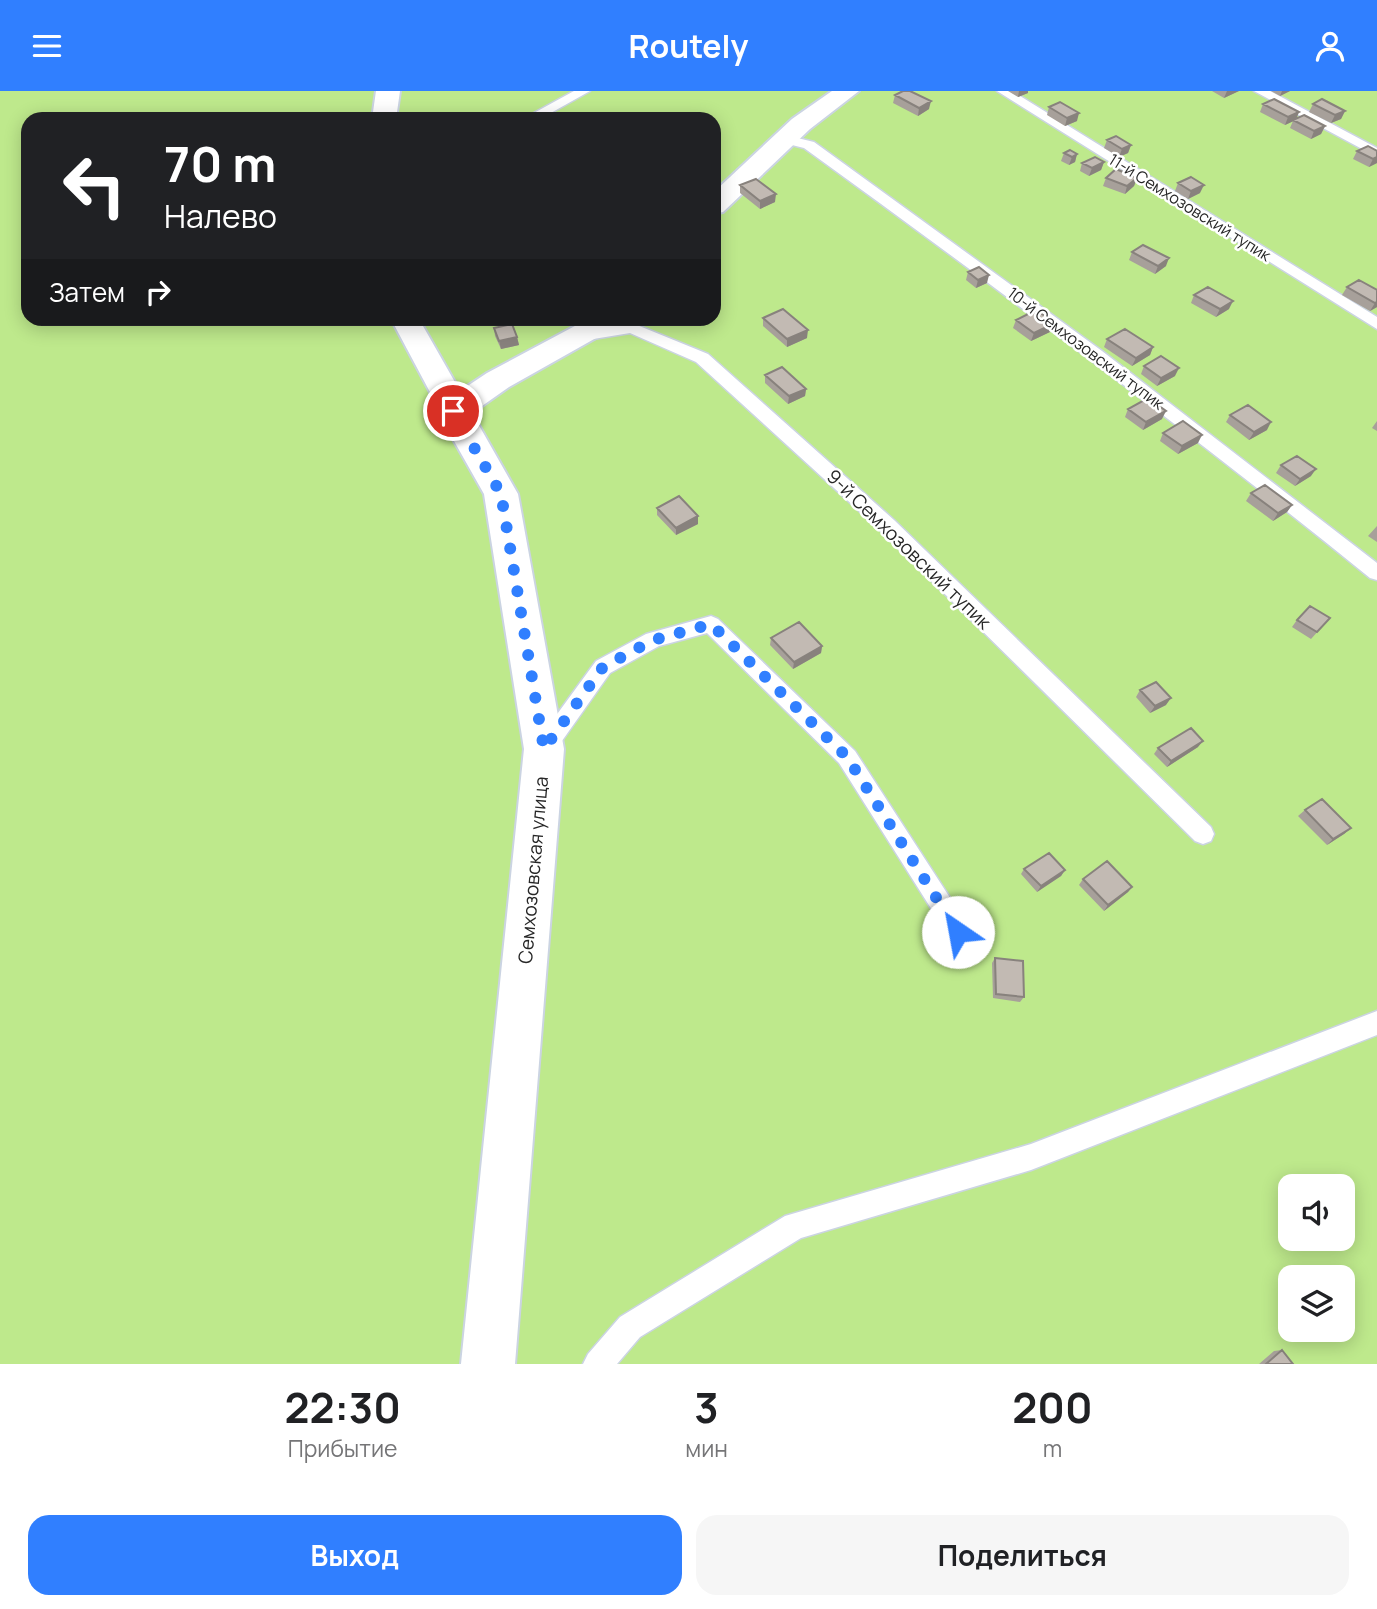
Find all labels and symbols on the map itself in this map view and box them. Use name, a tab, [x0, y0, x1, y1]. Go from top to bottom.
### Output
street label: 11-й Семхозовский тупик	[1105, 148, 1276, 267]
street label: 10-й Семхозовский тупик	[1003, 282, 1170, 415]
pin	[423, 381, 483, 441]
street label: 9-й Семхозовский тупик	[821, 463, 997, 635]
street label: Семхозовская улица	[512, 775, 554, 965]
position arrow	[921, 895, 995, 969]

